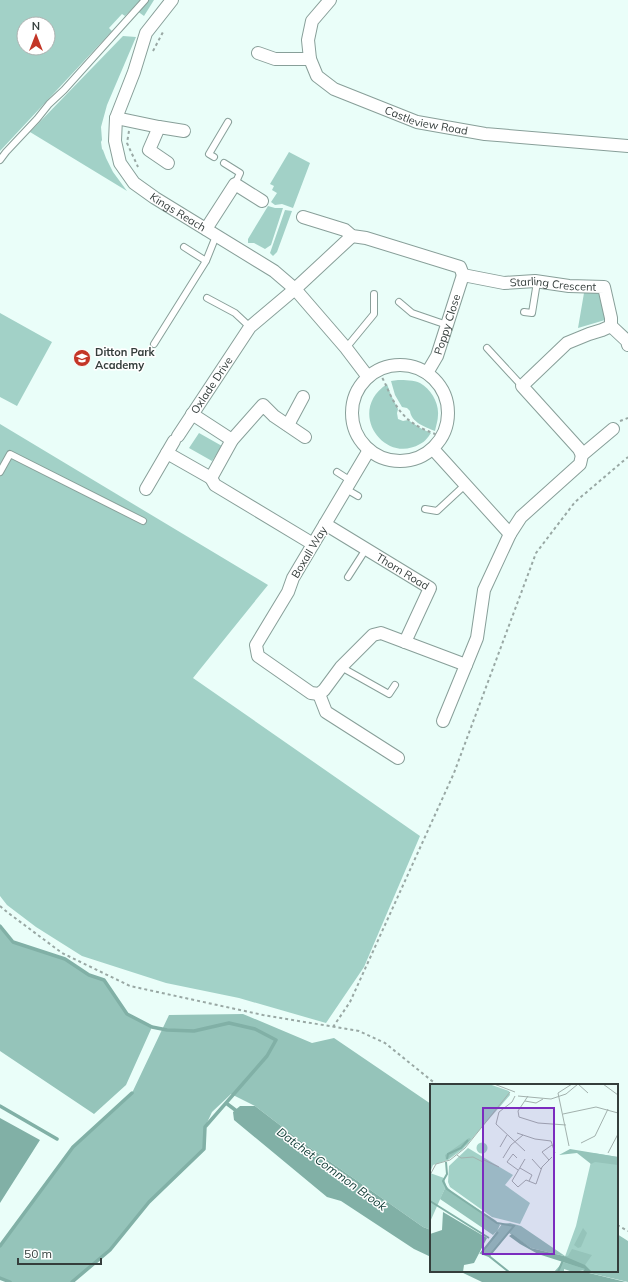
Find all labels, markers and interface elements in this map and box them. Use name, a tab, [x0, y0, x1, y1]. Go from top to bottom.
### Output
north arrow	[16, 16, 56, 56]
text: N	[32, 19, 40, 33]
street label: Castleview Road	[383, 103, 469, 138]
street label: Kings Reach	[147, 190, 209, 235]
street label: Starling Crescent	[509, 274, 597, 294]
street label: Poppy Close	[431, 292, 463, 356]
place label: Ditton Park Academy	[95, 345, 156, 372]
school or university icon: Ditton Park Academy	[72, 348, 92, 368]
street label: Oxlade Drive	[188, 354, 236, 416]
street label: Boxall Way	[288, 523, 330, 581]
street label: Thorn Road	[374, 550, 432, 593]
inset map	[430, 1084, 618, 1272]
water label: Datchet Common Brook	[274, 1124, 391, 1214]
scale bar	[18, 1240, 101, 1266]
text: 50 m	[24, 1246, 52, 1261]

